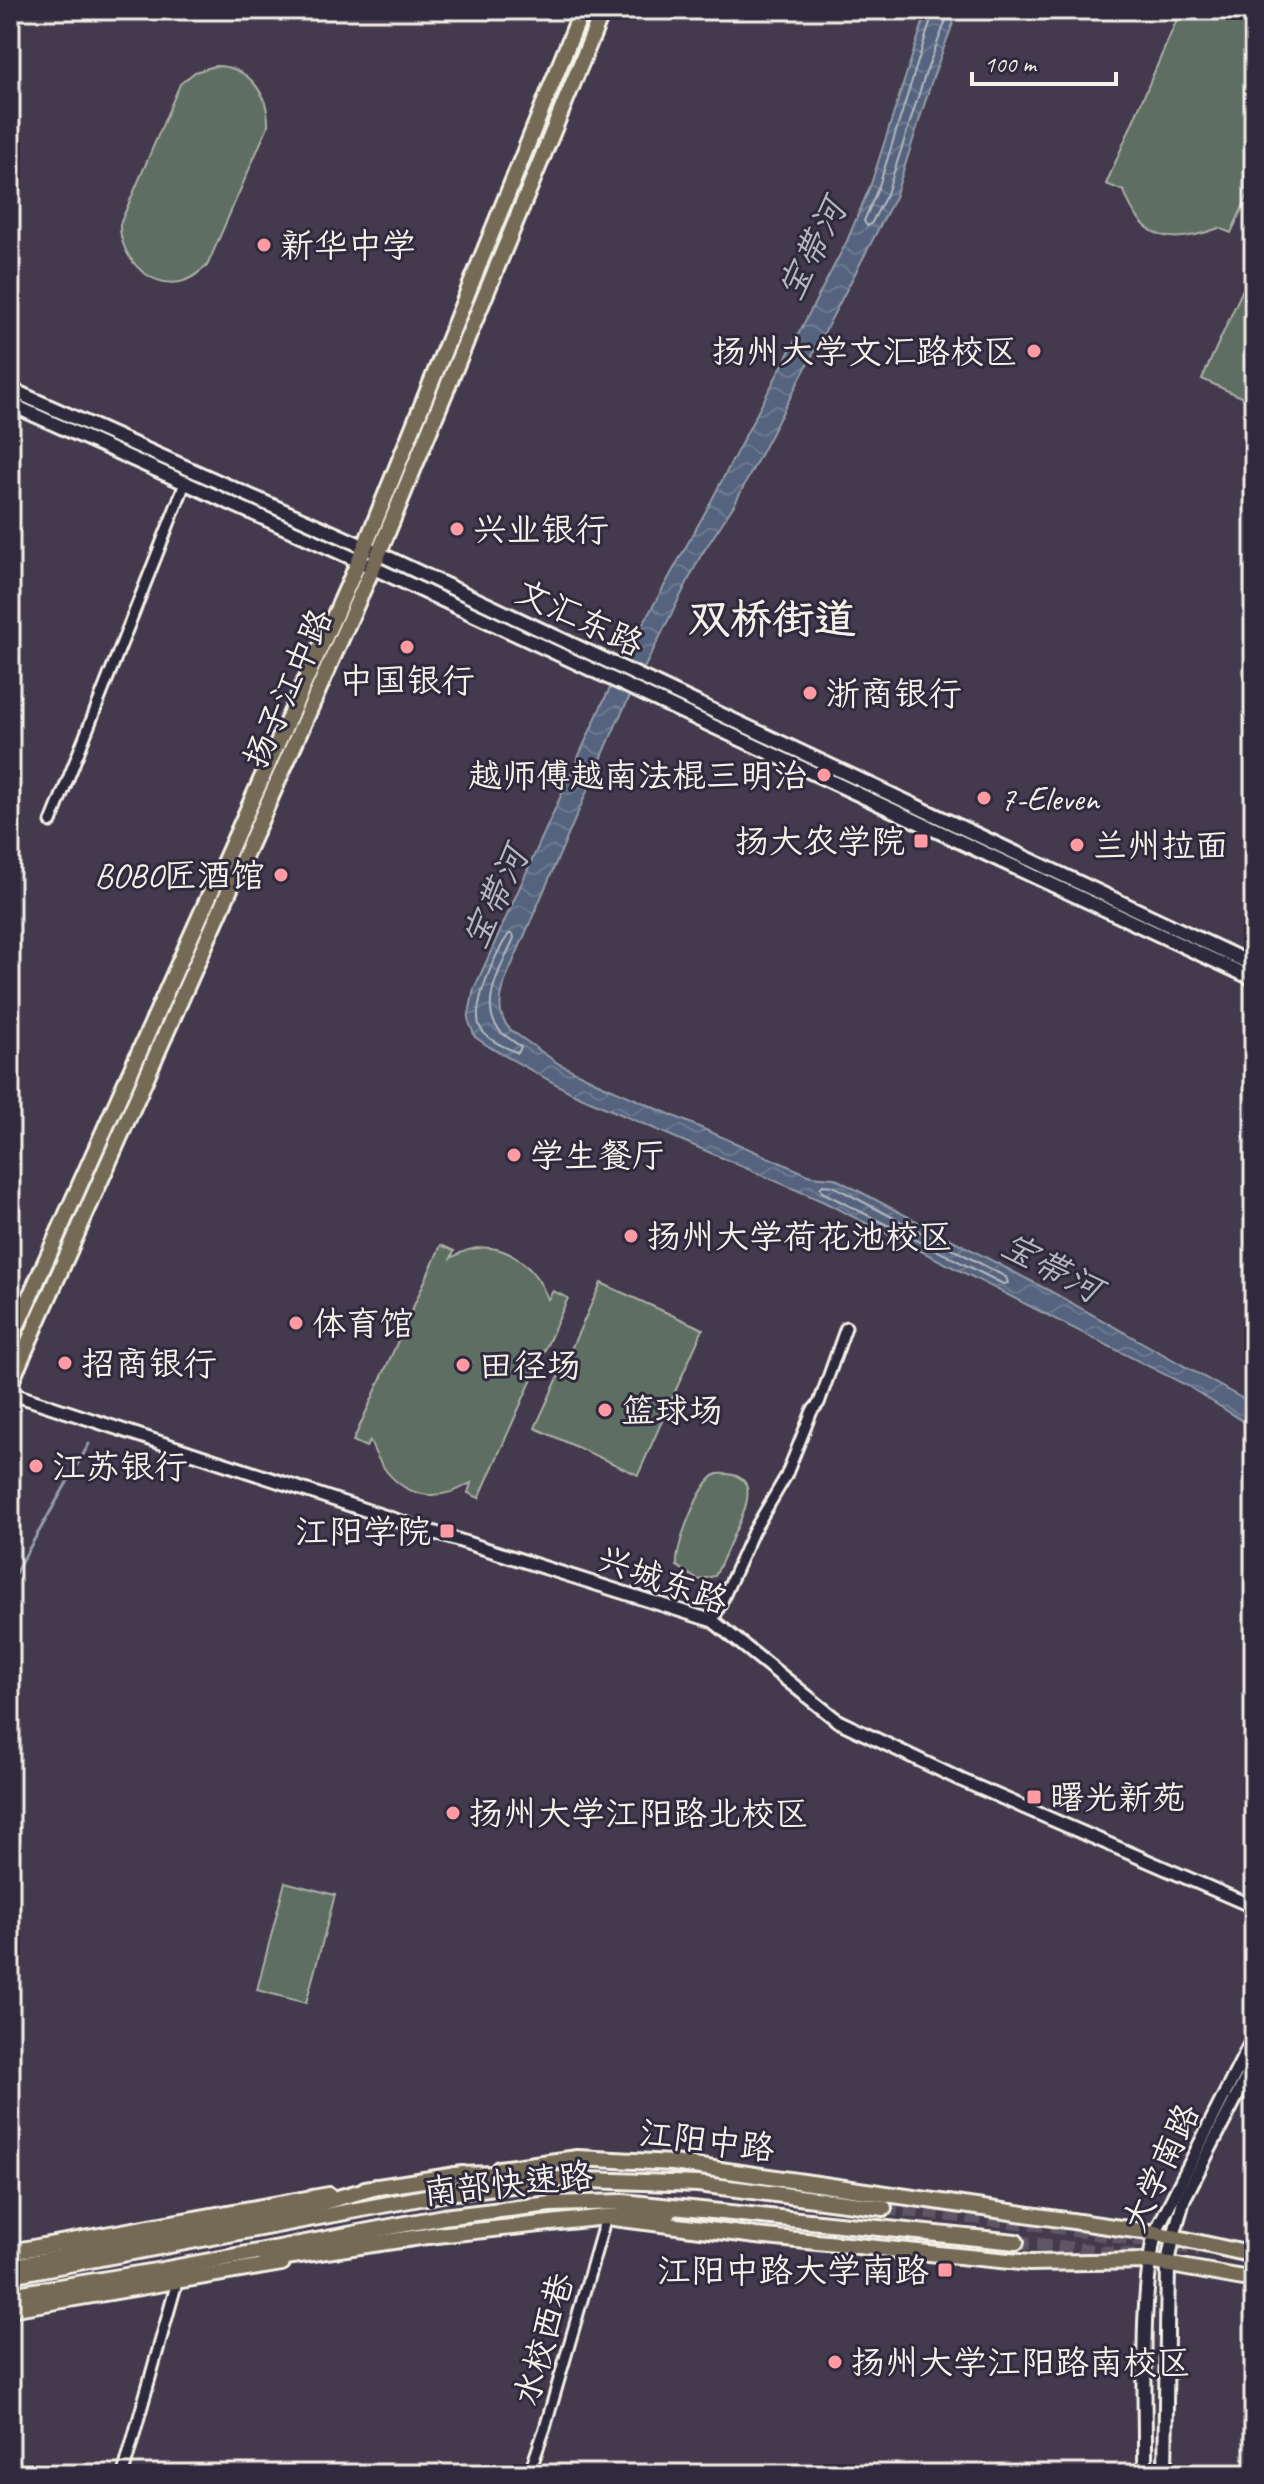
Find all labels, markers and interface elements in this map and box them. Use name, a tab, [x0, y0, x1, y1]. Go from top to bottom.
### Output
scale bar	[972, 36, 1116, 86]
text: 100 m	[984, 49, 1038, 79]
water label: 宝带河	[767, 186, 859, 308]
place label: 新华中学	[280, 224, 416, 267]
marker: 新华中学	[255, 236, 273, 254]
place label: 扬州大学文汇路校区	[712, 330, 1018, 373]
marker: 扬州大学文汇路校区	[1025, 342, 1043, 360]
place label: 兴业银行	[473, 508, 609, 551]
marker: 兴业银行	[448, 520, 466, 538]
street label: 文汇东路	[509, 569, 651, 666]
district label: 双桥街道	[688, 593, 856, 646]
street label: 扬子江中路	[233, 602, 342, 775]
marker: 中国银行	[398, 638, 416, 656]
place label: 中国银行	[339, 659, 475, 702]
place label: 浙商银行	[826, 672, 962, 715]
marker: 浙商银行	[801, 684, 819, 702]
place label: 越师傅越南法棍三明治	[468, 754, 808, 797]
marker: 越师傅越南法棍三明治	[815, 766, 833, 784]
place label: 7-Eleven	[1000, 777, 1100, 820]
marker: 7-Eleven	[975, 789, 993, 807]
place label: 扬大农学院	[735, 820, 905, 863]
place label: 兰州拉面	[1093, 824, 1229, 867]
marker: 扬大农学院	[912, 832, 930, 850]
water label: 宝带河	[451, 834, 541, 956]
marker: 兰州拉面	[1068, 836, 1086, 854]
place label: BOBO匠酒馆	[95, 854, 265, 897]
marker: BOBO匠酒馆	[272, 866, 290, 884]
place label: 学生餐厅	[530, 1134, 666, 1177]
marker: 学生餐厅	[505, 1146, 523, 1164]
place label: 扬州大学荷花池校区	[647, 1215, 953, 1258]
water label: 宝带河	[993, 1221, 1114, 1315]
marker: 扬州大学荷花池校区	[622, 1227, 640, 1245]
place label: 体育馆	[312, 1302, 414, 1345]
marker: 体育馆	[287, 1314, 305, 1332]
place label: 招商银行	[81, 1342, 217, 1385]
place label: 田径场	[479, 1344, 581, 1387]
marker: 招商银行	[56, 1354, 74, 1372]
marker: 田径场	[454, 1356, 472, 1374]
place label: 篮球场	[621, 1389, 723, 1432]
marker: 篮球场	[596, 1401, 614, 1419]
place label: 江苏银行	[52, 1445, 188, 1488]
marker: 江苏银行	[27, 1457, 45, 1475]
place label: 江阳学院	[295, 1510, 431, 1553]
marker: 江阳学院	[438, 1522, 456, 1540]
street label: 兴城东路	[592, 1536, 734, 1623]
place label: 曙光新苑	[1050, 1776, 1186, 1819]
marker: 曙光新苑	[1025, 1788, 1043, 1806]
place label: 扬州大学江阳路北校区	[469, 1792, 809, 1835]
marker: 扬州大学江阳路北校区	[444, 1804, 462, 1822]
street label: 大学南路	[1112, 2096, 1209, 2238]
street label: 江阳中路	[637, 2111, 777, 2170]
street label: 南部快速路	[421, 2153, 595, 2214]
place label: 江阳中路大学南路	[657, 2249, 929, 2292]
marker: 江阳中路大学南路	[936, 2261, 954, 2279]
street label: 水校西巷	[504, 2268, 583, 2410]
place label: 扬州大学江阳路南校区	[851, 2341, 1191, 2384]
marker: 扬州大学江阳路南校区	[826, 2353, 844, 2371]

